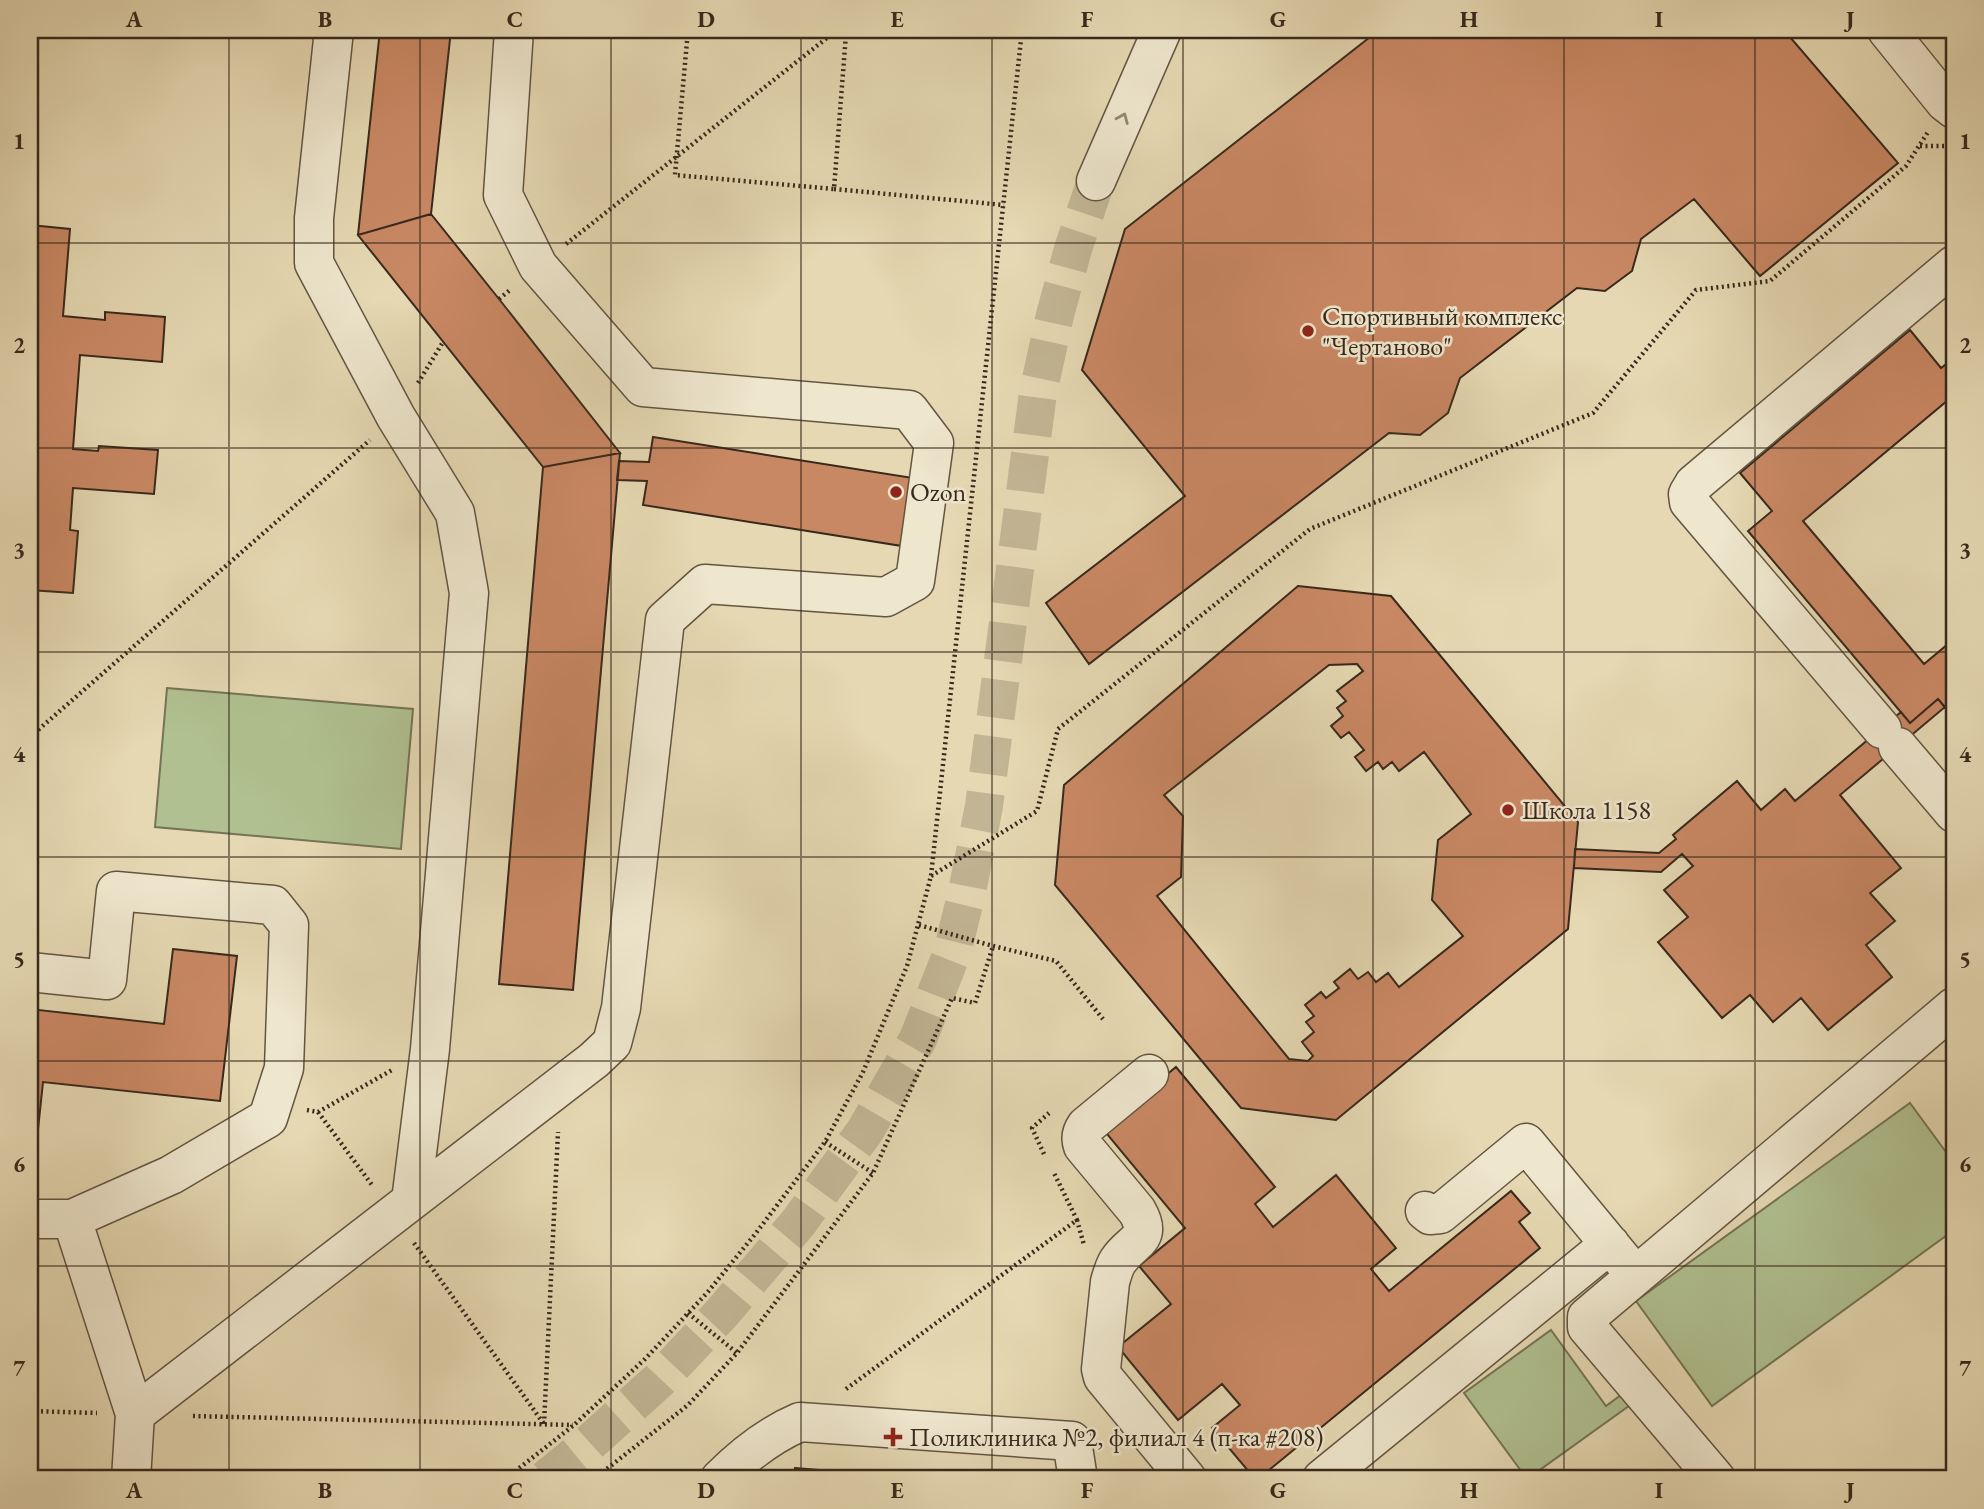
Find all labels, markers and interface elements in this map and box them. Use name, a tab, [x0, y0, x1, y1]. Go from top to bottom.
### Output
text: A	[125, 4, 143, 34]
text: B	[318, 4, 332, 34]
text: C	[507, 4, 523, 34]
text: D	[697, 4, 715, 34]
text: E	[890, 4, 904, 34]
text: F	[1081, 4, 1094, 34]
text: G	[1270, 4, 1286, 34]
text: H	[1460, 4, 1478, 34]
text: I	[1655, 4, 1663, 34]
text: J	[1844, 4, 1855, 34]
one-way arrow	[1115, 113, 1129, 126]
text: 1	[13, 126, 25, 156]
text: 1	[1959, 126, 1971, 156]
place label: Спортивный комплекс "Чертаново"	[1322, 299, 1563, 363]
marker: Спортивный комплекс "Чертаново"	[1300, 323, 1316, 339]
text: 2	[13, 330, 25, 360]
text: 2	[1959, 330, 1971, 360]
place label: Ozon	[910, 475, 967, 509]
marker: Ozon	[888, 484, 904, 500]
text: 3	[13, 535, 25, 565]
text: 3	[1959, 535, 1971, 565]
text: 4	[13, 739, 26, 769]
text: 4	[1959, 739, 1972, 769]
place label: Школа 1158	[1522, 793, 1651, 827]
marker: Школа 1158	[1500, 802, 1516, 818]
text: 5	[13, 944, 25, 974]
text: 5	[1959, 944, 1971, 974]
text: 6	[13, 1149, 25, 1179]
text: 6	[1959, 1149, 1971, 1179]
text: 7	[13, 1353, 26, 1383]
text: 7	[1959, 1353, 1972, 1383]
place label: Поликлиника №2, филиал 4 (п-ка #208)	[909, 1420, 1323, 1454]
marker: Поликлиника №2, филиал 4 (п-ка #208)	[883, 1427, 903, 1447]
text: A	[125, 1475, 143, 1505]
text: B	[318, 1475, 332, 1505]
text: C	[507, 1475, 523, 1505]
text: D	[697, 1475, 715, 1505]
text: E	[890, 1475, 904, 1505]
text: F	[1081, 1475, 1094, 1505]
text: G	[1270, 1475, 1286, 1505]
text: H	[1460, 1475, 1478, 1505]
text: I	[1655, 1475, 1663, 1505]
text: J	[1844, 1475, 1855, 1505]

